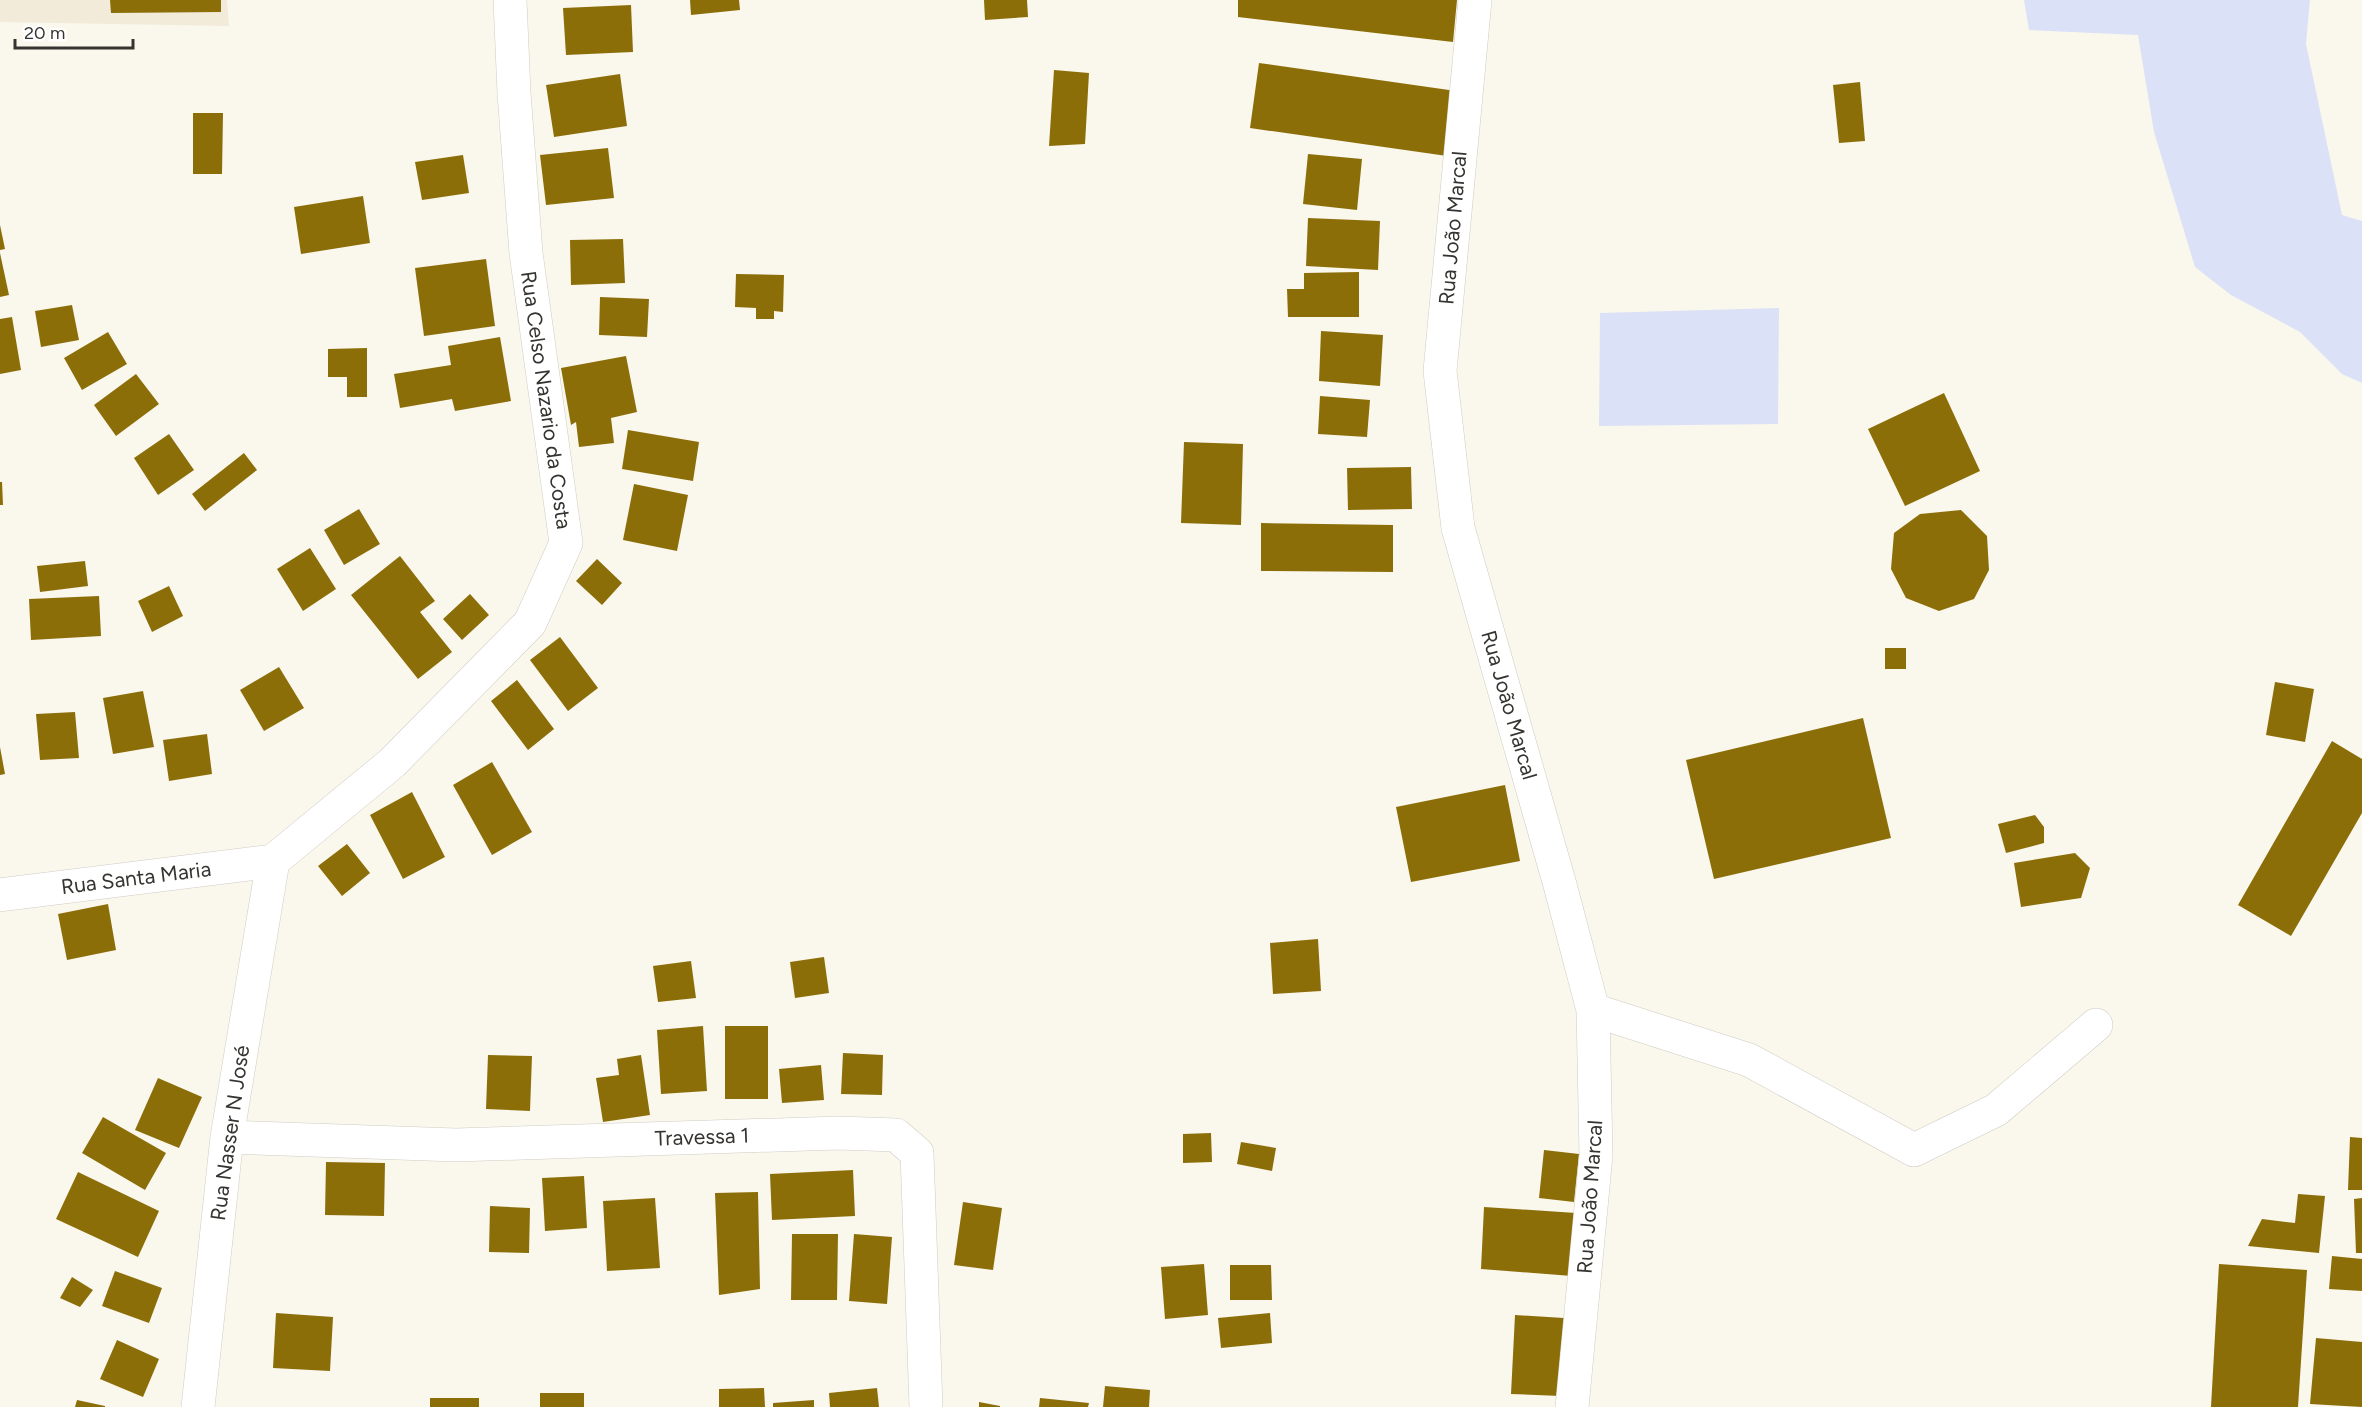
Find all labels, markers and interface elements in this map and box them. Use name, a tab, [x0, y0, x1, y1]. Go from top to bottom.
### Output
scale bar	[15, 12, 134, 50]
text: 20 m	[24, 22, 65, 44]
street label: Rua João Marcal	[1433, 150, 1472, 306]
street label: Rua Celso Nazario da Costa	[516, 269, 577, 531]
street label: Rua João Marcal	[1476, 627, 1543, 782]
street label: Rua Santa Maria	[59, 856, 212, 899]
street label: Rua Nasser N José	[205, 1044, 254, 1222]
street label: Rua João Marcal	[1572, 1119, 1607, 1275]
street label: Travessa 1	[654, 1122, 750, 1151]

